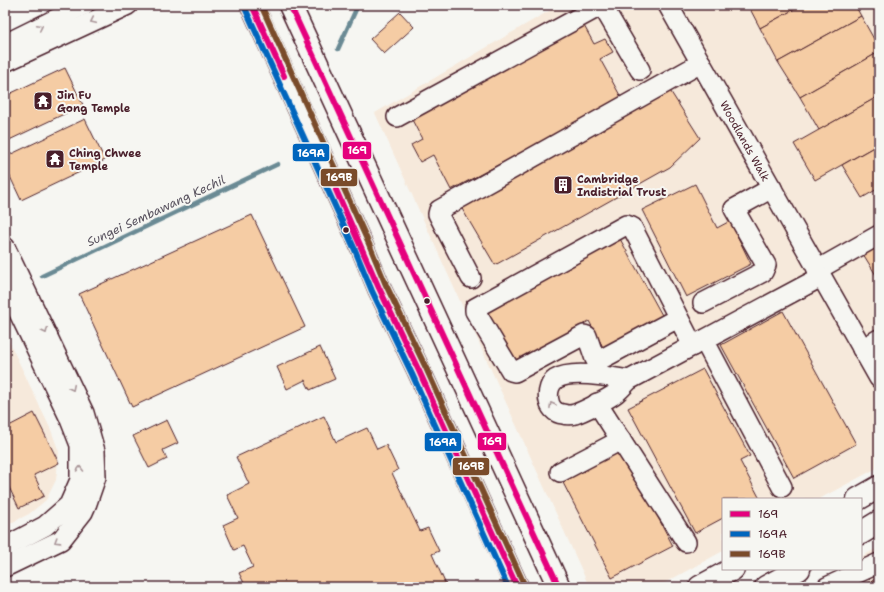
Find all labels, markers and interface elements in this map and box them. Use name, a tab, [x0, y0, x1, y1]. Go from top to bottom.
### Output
one-way arrow	[90, 16, 97, 24]
one-way arrow	[36, 24, 43, 32]
place label: Jin Fu Gong Temple	[57, 88, 131, 116]
temple icon: Jin Fu Gong Temple	[32, 90, 54, 112]
street label: Woodlands Walk	[716, 98, 773, 184]
line badge: 169	[342, 141, 372, 160]
line badge: 169A	[292, 143, 330, 162]
text: 169	[347, 143, 367, 158]
place label: Ching Chwee Temple	[69, 146, 142, 174]
text: 169A	[297, 146, 326, 161]
temple icon: Ching Chwee Temple	[44, 148, 66, 170]
line badge: 169B	[320, 168, 358, 187]
text: 169B	[326, 170, 352, 185]
water label: Sungei Sembawang Kechil	[84, 172, 228, 250]
place label: Cambridge Indistrial Trust	[577, 172, 667, 200]
building icon: Cambridge Indistrial Trust	[552, 174, 574, 196]
unlabelled marker	[341, 225, 351, 235]
unlabelled marker	[422, 296, 432, 306]
one-way arrow	[40, 326, 48, 334]
one-way arrow	[67, 383, 75, 391]
one-way arrow	[549, 402, 556, 409]
line badge: 169A	[424, 432, 462, 452]
line badge: 169	[477, 432, 507, 451]
text: 169	[482, 434, 502, 449]
text: 169A	[429, 435, 458, 450]
line badge: 169B	[452, 457, 490, 476]
text: 169B	[458, 459, 484, 474]
one-way arrow	[76, 466, 84, 472]
legend	[722, 498, 862, 570]
text: 169	[758, 506, 779, 522]
text: 169A	[758, 526, 787, 542]
one-way arrow	[54, 536, 61, 544]
text: 169B	[758, 546, 786, 562]

